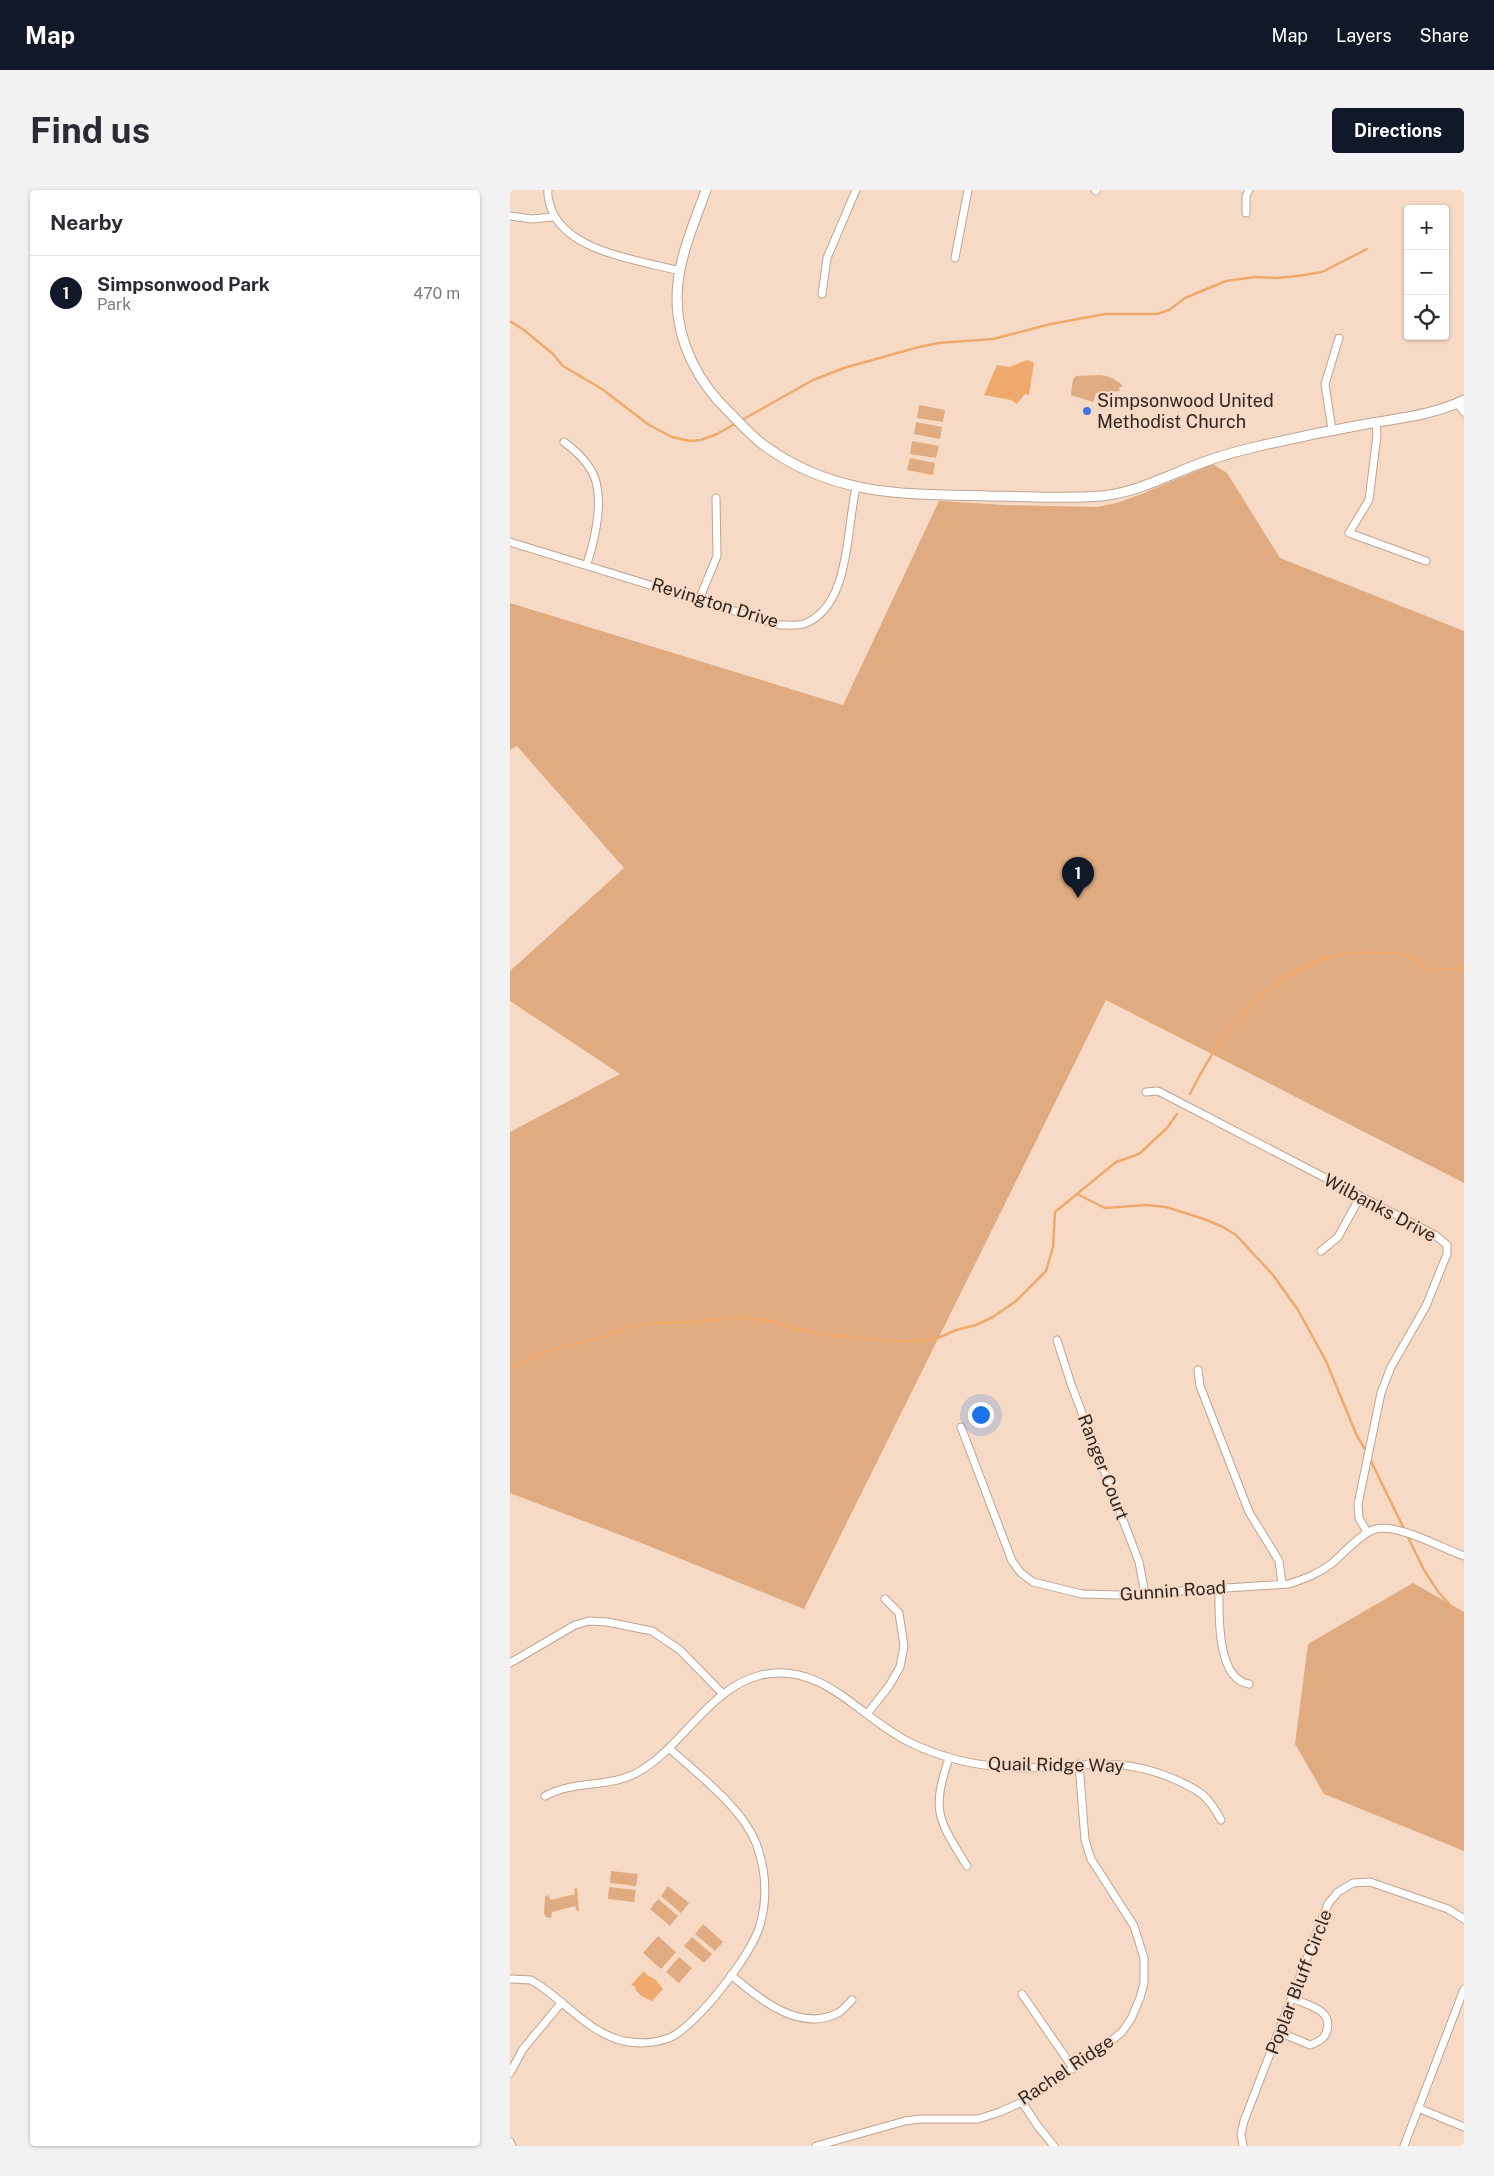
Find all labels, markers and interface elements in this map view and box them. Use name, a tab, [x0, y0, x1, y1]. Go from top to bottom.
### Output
text: Map	[25, 21, 75, 49]
text: Map	[1272, 25, 1308, 46]
text: Layers	[1336, 25, 1392, 46]
text: Share	[1420, 25, 1469, 46]
button: Directions	[1332, 108, 1464, 153]
text: Find us	[30, 110, 150, 151]
map controls	[1404, 205, 1449, 340]
button: +	[1404, 205, 1449, 250]
text: Nearby	[50, 210, 123, 235]
button: −	[1404, 250, 1449, 295]
text: Simpsonwood Park	[97, 273, 270, 295]
text: 1	[63, 284, 69, 303]
text: 470 m	[413, 284, 460, 303]
text: Park	[97, 295, 131, 314]
button: locate	[1404, 295, 1449, 340]
place label: Simpsonwood United Methodist Church	[1097, 390, 1274, 432]
marker: Simpsonwood United Methodist Church	[1081, 405, 1093, 417]
street label: Revington Drive	[649, 573, 781, 632]
pin: 1	[1062, 857, 1094, 898]
street label: Wilbanks Drive	[1320, 1169, 1440, 1246]
your location	[968, 1402, 994, 1428]
street label: Ranger Court	[1074, 1411, 1133, 1523]
street label: Gunnin Road	[1119, 1576, 1227, 1605]
street label: Quail Ridge Way	[988, 1753, 1125, 1776]
street label: Poplar Bluff Circle	[1261, 1906, 1336, 2057]
street label: Rachel Ridge	[1014, 2030, 1117, 2109]

